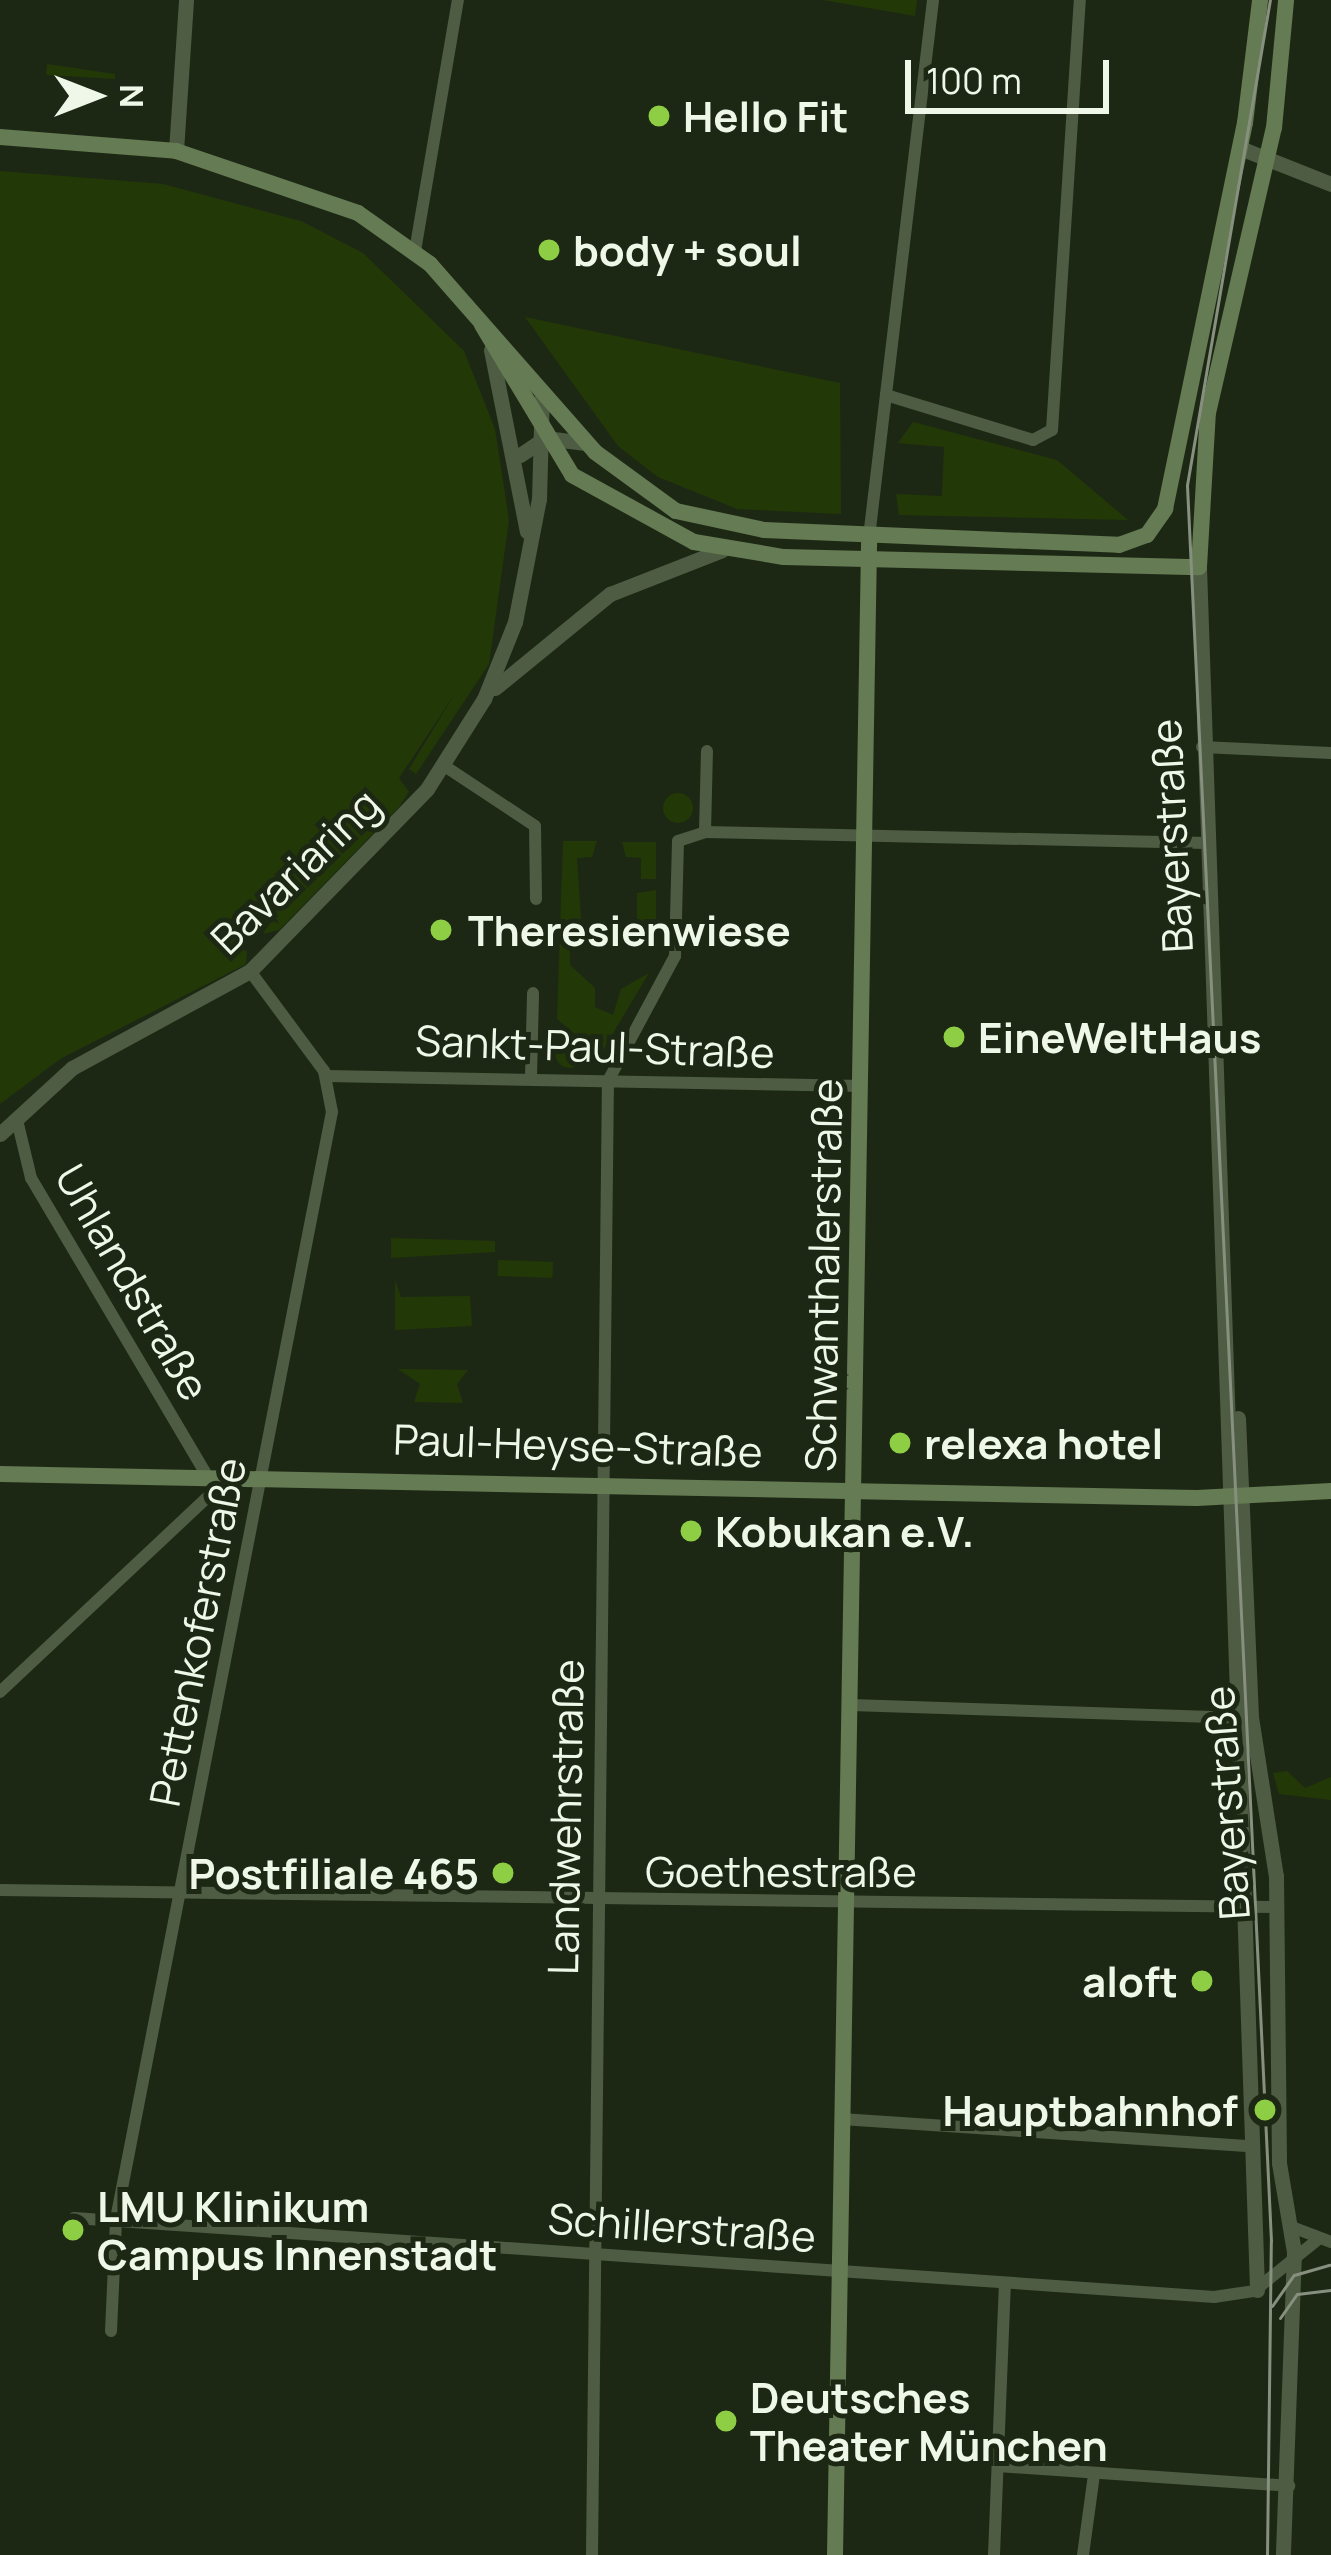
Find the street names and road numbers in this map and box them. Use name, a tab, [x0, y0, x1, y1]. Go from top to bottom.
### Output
street label: Bayerstraße	[1140, 718, 1202, 954]
street label: Bavariaring	[200, 778, 390, 964]
street label: Sankt-Paul-Straße	[414, 1015, 776, 1077]
street label: Schwanthalerstraße	[794, 1078, 852, 1472]
street label: Uhlandstraße	[45, 1155, 221, 1409]
street label: Paul-Heyse-Straße	[393, 1413, 763, 1477]
street label: Pettenkoferstraße	[138, 1453, 256, 1811]
street label: Landwehrstraße	[537, 1659, 593, 1975]
street label: Bayerstraße	[1193, 1684, 1259, 1922]
street label: Goethestraße	[645, 1846, 917, 1896]
street label: Schillerstraße	[546, 2192, 818, 2262]

